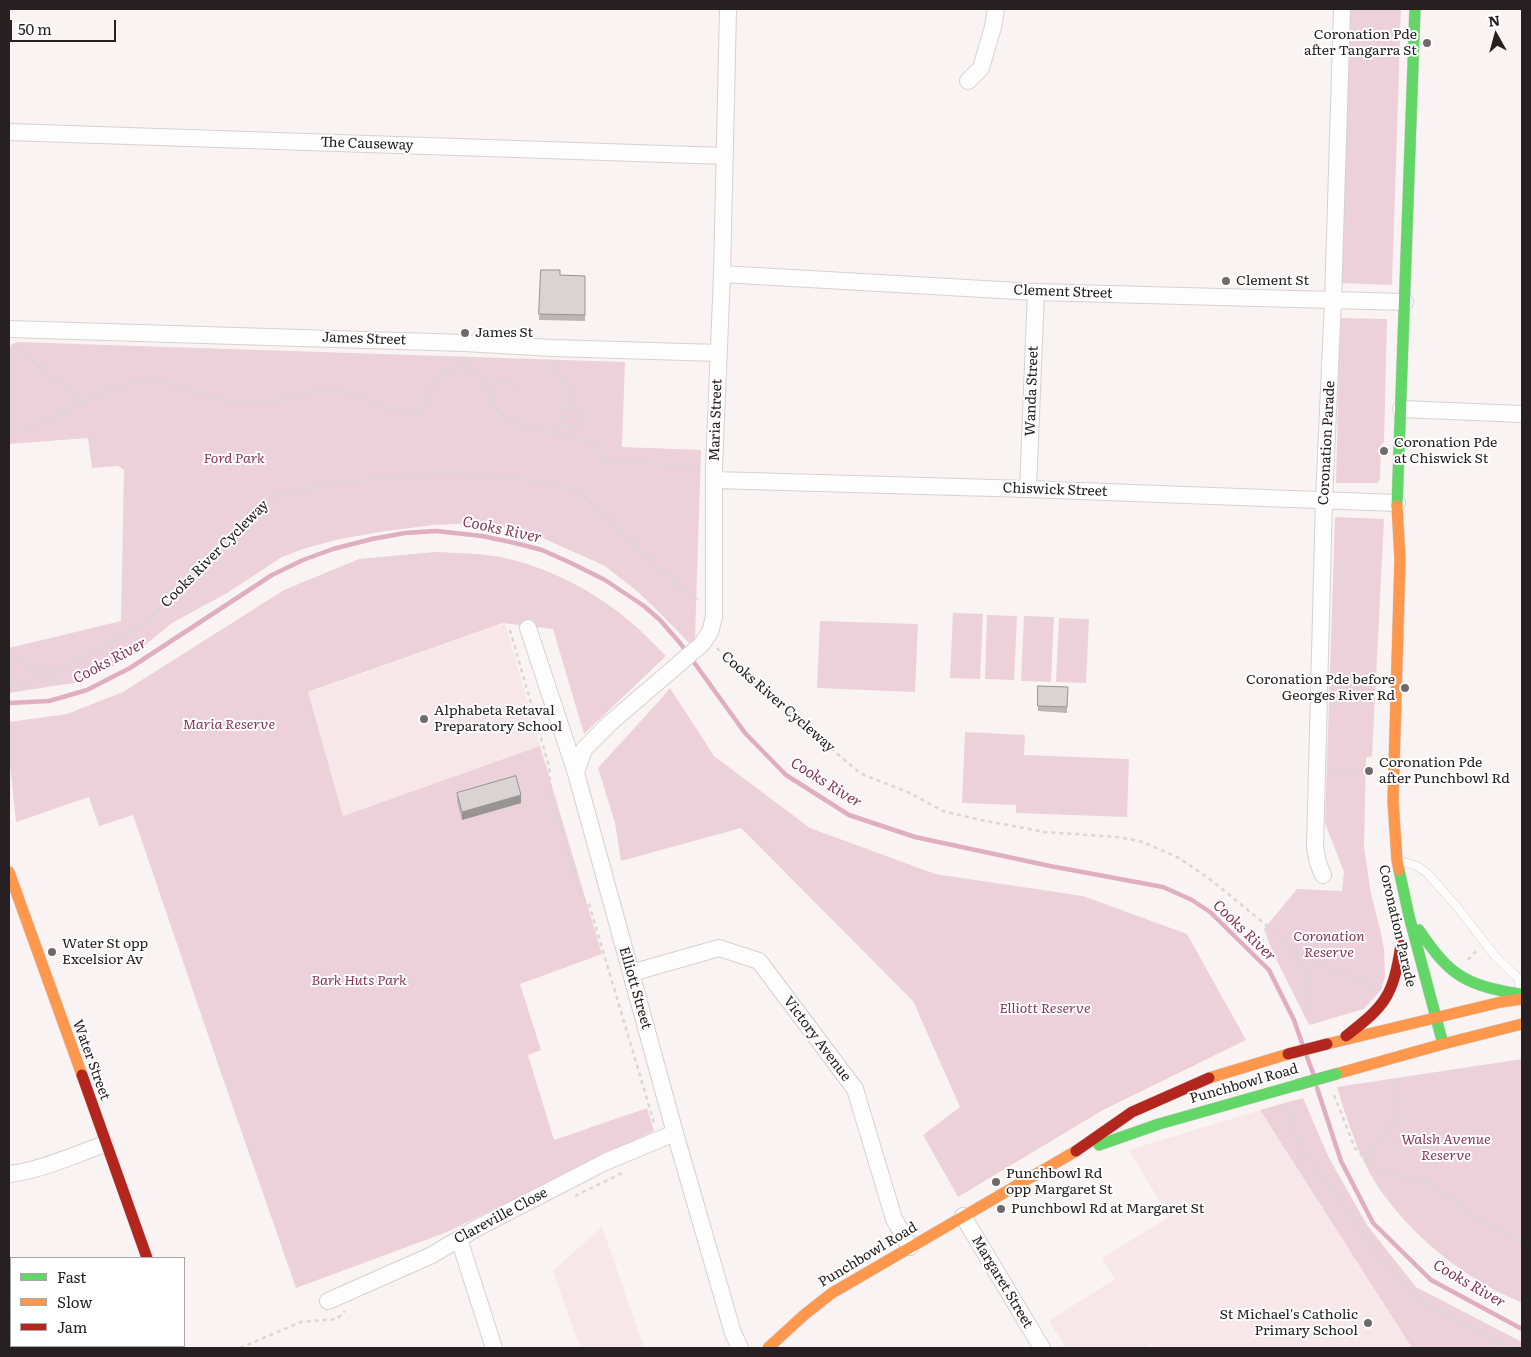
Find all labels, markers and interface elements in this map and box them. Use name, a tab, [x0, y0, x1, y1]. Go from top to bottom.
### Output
text: N	[1487, 9, 1501, 31]
scale bar	[12, 10, 119, 42]
north arrow	[1471, 10, 1521, 60]
text: 50 m	[18, 17, 52, 40]
place label: Coronation Pde after Tangarra St	[1304, 27, 1417, 59]
marker: Coronation Pde after Tangarra St	[1421, 37, 1433, 49]
street label: The Causeway	[320, 134, 414, 154]
place label: Clement St	[1236, 273, 1309, 289]
marker: Clement St	[1220, 275, 1232, 287]
street label: Clement Street	[1013, 282, 1113, 302]
place label: James St	[475, 325, 533, 341]
marker: James St	[459, 327, 471, 339]
street label: James Street	[322, 329, 406, 349]
street label: Wanda Street	[1022, 345, 1042, 437]
street label: Maria Street	[706, 378, 726, 462]
street label: Coronation Parade	[1315, 380, 1339, 506]
place label: Coronation Pde at Chiswick St	[1394, 435, 1497, 468]
marker: Coronation Pde at Chiswick St	[1378, 445, 1390, 457]
park label: Ford Park	[203, 451, 265, 467]
street label: Chiswick Street	[1002, 480, 1108, 500]
street label: Cooks River Cycleway	[158, 497, 272, 611]
water label: Cooks River	[461, 513, 543, 547]
water label: Cooks River	[70, 634, 150, 688]
street label: Cooks River Cycleway	[718, 648, 838, 756]
place label: Coronation Pde before Georges River Rd	[1246, 672, 1395, 704]
marker: Coronation Pde before Georges River Rd	[1399, 682, 1411, 694]
place label: Alphabeta Retaval Preparatory School	[434, 703, 562, 736]
marker: Alphabeta Retaval Preparatory School	[418, 713, 430, 725]
park label: Maria Reserve	[183, 717, 275, 733]
water label: Cooks River	[787, 754, 865, 812]
place label: Coronation Pde after Punchbowl Rd	[1379, 755, 1510, 788]
marker: Coronation Pde after Punchbowl Rd	[1363, 765, 1375, 777]
street label: Coronation Parade	[1375, 863, 1419, 989]
water label: Cooks River	[1209, 897, 1279, 965]
park label: Coronation Reserve	[1293, 929, 1365, 962]
place label: Water St opp Excelsior Av	[62, 936, 148, 969]
street label: Elliott Street	[615, 945, 655, 1031]
marker: Water St opp Excelsior Av	[46, 946, 58, 958]
park label: Bark Huts Park	[311, 973, 407, 989]
street label: Victory Avenue	[780, 993, 854, 1085]
park label: Elliott Reserve	[999, 1001, 1091, 1017]
street label: Water Street	[69, 1017, 113, 1103]
street label: Punchbowl Road	[1188, 1060, 1300, 1108]
park label: Walsh Avenue Reserve	[1401, 1132, 1491, 1164]
place label: Punchbowl Rd opp Margaret St	[1006, 1166, 1113, 1198]
marker: Punchbowl Rd opp Margaret St	[990, 1176, 1002, 1188]
street label: Clareville Close	[451, 1184, 551, 1248]
place label: Punchbowl Rd at Margaret St	[1011, 1201, 1204, 1217]
marker: Punchbowl Rd at Margaret St	[995, 1203, 1007, 1215]
street label: Punchbowl Road	[816, 1219, 920, 1291]
street label: Margaret Street	[968, 1233, 1036, 1331]
water label: Cooks River	[1430, 1256, 1508, 1312]
legend	[10, 1257, 185, 1347]
text: Fast	[57, 1265, 86, 1288]
text: Slow	[57, 1290, 92, 1313]
place label: St Michael's Catholic Primary School	[1219, 1307, 1358, 1340]
text: Jam	[57, 1315, 87, 1338]
marker: St Michael's Catholic Primary School	[1362, 1317, 1374, 1329]

